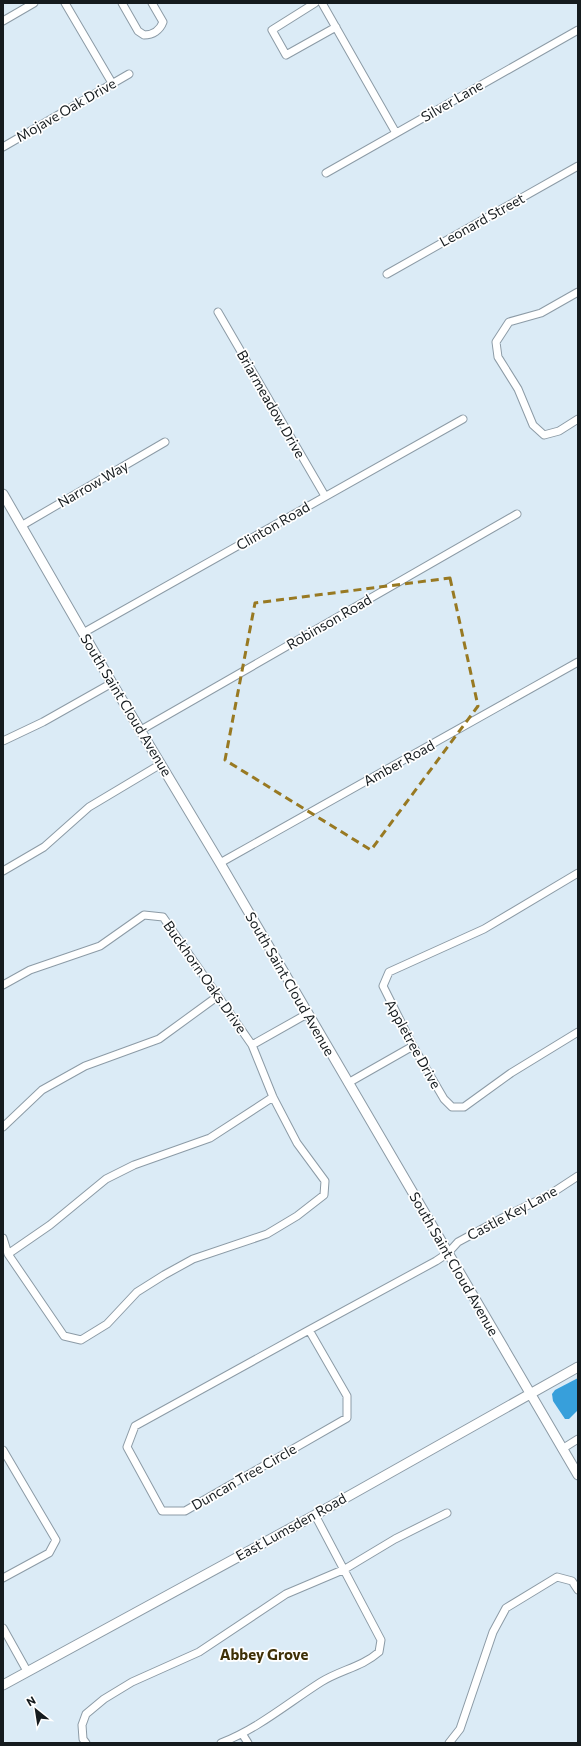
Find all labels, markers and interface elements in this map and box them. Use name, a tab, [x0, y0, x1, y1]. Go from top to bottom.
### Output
street label: Mojave Oak Drive	[13, 74, 119, 145]
street label: Silver Lane	[418, 76, 486, 125]
street label: Leonard Street	[436, 189, 528, 250]
street label: Briarmeadow Drive	[234, 347, 309, 461]
street label: Narrow Way	[54, 457, 131, 511]
street label: Clinton Road	[233, 498, 313, 553]
street label: Robinson Road	[283, 590, 374, 653]
street label: South Saint Cloud Avenue	[77, 630, 176, 779]
street label: Amber Road	[360, 736, 437, 789]
street label: South Saint Cloud Avenue	[242, 909, 339, 1059]
street label: Buckhorn Oaks Drive	[160, 917, 251, 1036]
street label: Appletree Drive	[382, 996, 445, 1091]
street label: Castle Key Lane	[464, 1182, 560, 1243]
street label: South Saint Cloud Avenue	[406, 1189, 503, 1339]
street label: Duncan Tree Circle	[188, 1440, 299, 1513]
street label: East Lumsden Road	[233, 1489, 349, 1564]
district label: Abbey Grove	[220, 1645, 308, 1663]
north arrow	[16, 1690, 56, 1730]
text: N	[24, 1693, 38, 1709]

